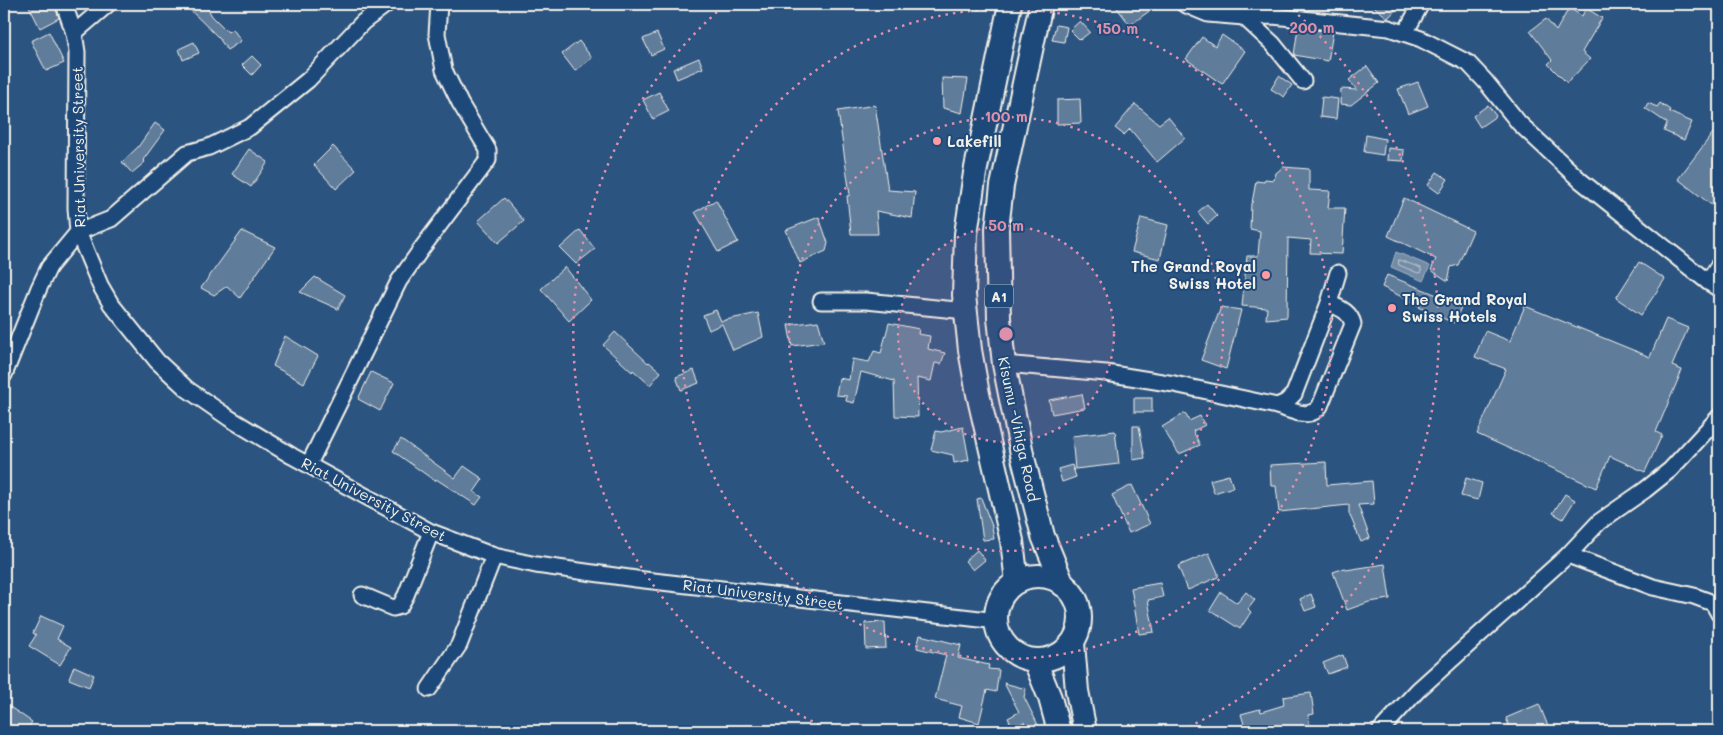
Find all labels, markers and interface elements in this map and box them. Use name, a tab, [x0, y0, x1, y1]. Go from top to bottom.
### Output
text: 200 m	[1290, 17, 1335, 37]
text: 150 m	[1096, 18, 1138, 38]
street label: Riat University Street	[67, 66, 89, 228]
text: 100 m	[984, 106, 1028, 126]
place label: Lakefill	[947, 131, 1002, 151]
marker: Lakefill	[931, 135, 943, 147]
text: 50 m	[988, 215, 1024, 235]
place label: The Grand Royal Swiss Hotel	[1131, 256, 1256, 293]
marker: The Grand Royal Swiss Hotel	[1260, 269, 1272, 281]
road number: A1	[985, 284, 1013, 308]
place label: The Grand Royal Swiss Hotels	[1402, 289, 1527, 326]
marker: The Grand Royal Swiss Hotels	[1386, 302, 1398, 314]
centre of rings	[997, 325, 1015, 343]
street label: Kisumu -Vihiga Road	[994, 355, 1044, 503]
street label: Riat University Street	[298, 452, 450, 546]
street label: Riat University Street	[682, 574, 844, 614]

